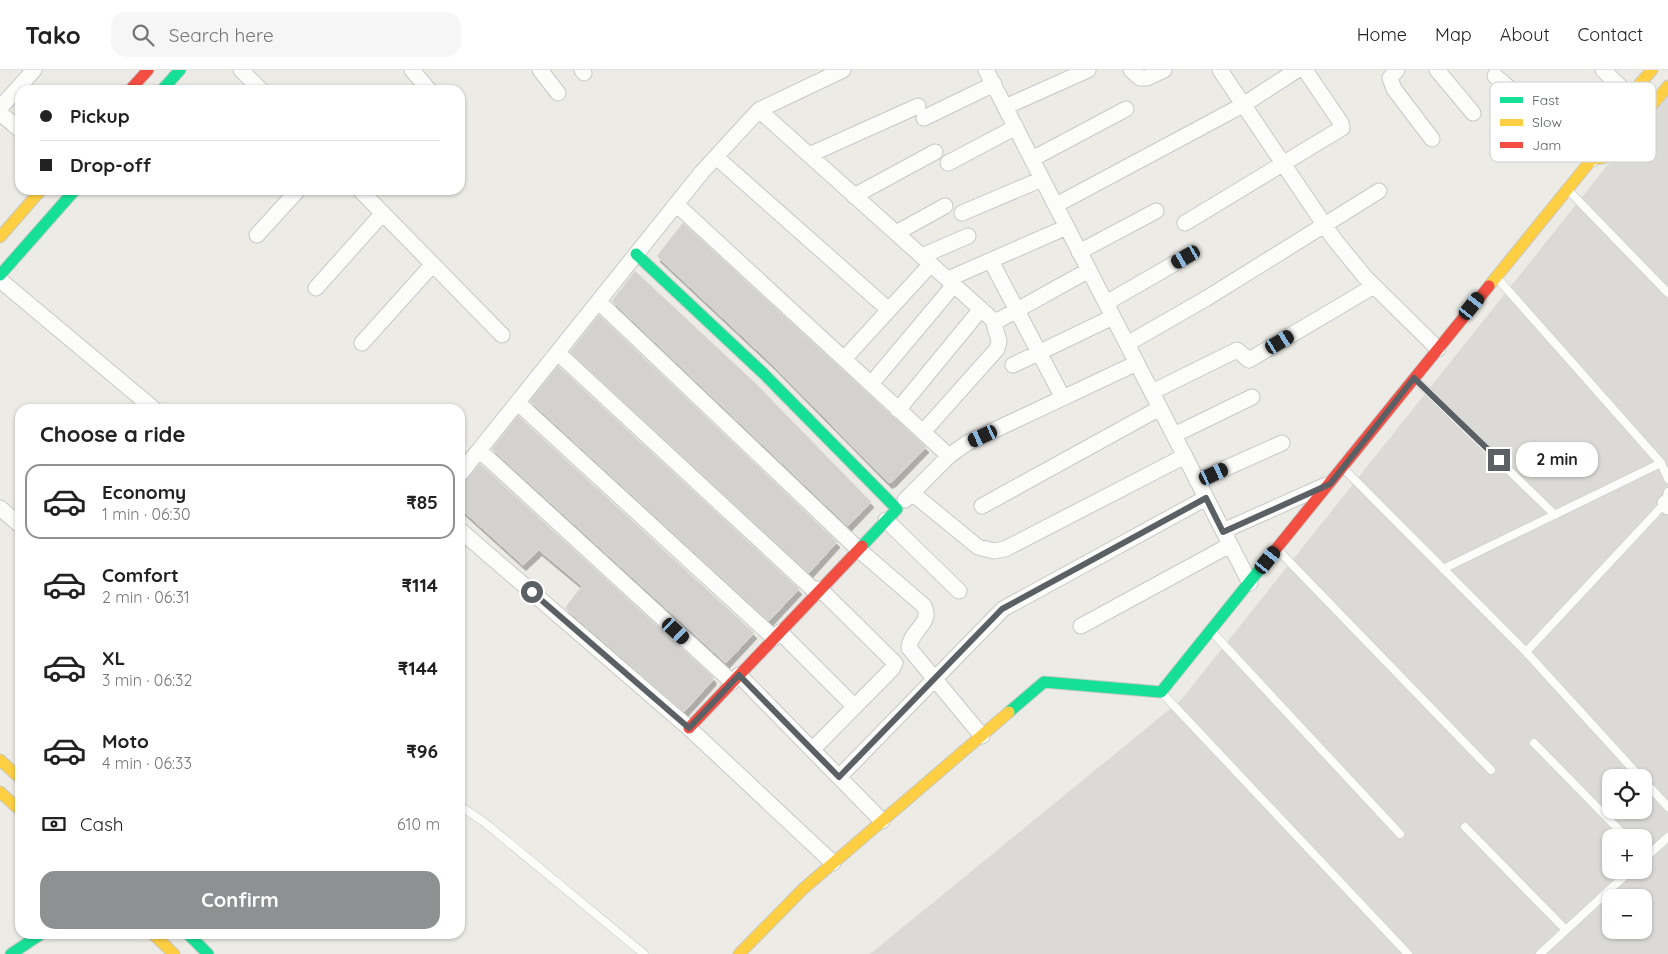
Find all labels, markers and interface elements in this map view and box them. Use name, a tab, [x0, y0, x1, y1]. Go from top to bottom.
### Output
search box	[111, 12, 461, 57]
text: Tako	[25, 20, 81, 50]
icon: search	[129, 21, 157, 49]
text: Search here	[169, 23, 274, 47]
text: Home	[1357, 23, 1407, 46]
text: Map	[1435, 23, 1472, 46]
text: About	[1500, 23, 1550, 46]
text: Contact	[1578, 23, 1643, 46]
legend	[1490, 82, 1656, 162]
text: Fast	[1532, 91, 1560, 109]
text: Pickup	[70, 104, 130, 128]
text: Slow	[1532, 113, 1562, 131]
text: Jam	[1532, 136, 1561, 154]
text: Drop-off	[70, 153, 151, 177]
car	[1169, 243, 1202, 271]
car	[1456, 290, 1487, 322]
car	[1263, 328, 1296, 356]
text: Choose a ride	[40, 420, 185, 448]
car	[966, 423, 999, 449]
callout: 2 min	[1516, 442, 1599, 478]
route end	[1488, 449, 1510, 471]
text: 2 min	[1536, 449, 1578, 469]
car	[1197, 461, 1230, 487]
icon: car	[42, 479, 87, 524]
text: Economy	[102, 480, 186, 504]
text: ₹85	[406, 490, 438, 514]
text: 1 min · 06:30	[102, 504, 190, 524]
car	[1252, 544, 1283, 576]
icon: car	[42, 562, 87, 607]
text: Comfort	[102, 563, 179, 587]
text: ₹114	[402, 573, 438, 597]
route start	[521, 581, 543, 603]
text: 2 min · 06:31	[102, 587, 190, 607]
car	[659, 615, 692, 647]
icon: car	[42, 645, 87, 690]
text: XL	[102, 646, 125, 670]
text: ₹144	[398, 656, 438, 680]
text: 3 min · 06:32	[102, 670, 192, 690]
icon: car	[42, 728, 87, 773]
text: Moto	[102, 729, 149, 753]
text: ₹96	[406, 739, 438, 763]
text: 4 min · 06:33	[102, 753, 192, 773]
map controls	[1602, 769, 1652, 939]
button: locate	[1602, 769, 1652, 819]
icon: cash	[40, 810, 68, 838]
text: Cash	[80, 812, 124, 836]
text: 610 m	[397, 814, 440, 834]
button: +	[1602, 829, 1652, 879]
button: Confirm	[40, 871, 440, 929]
button: −	[1602, 889, 1652, 939]

